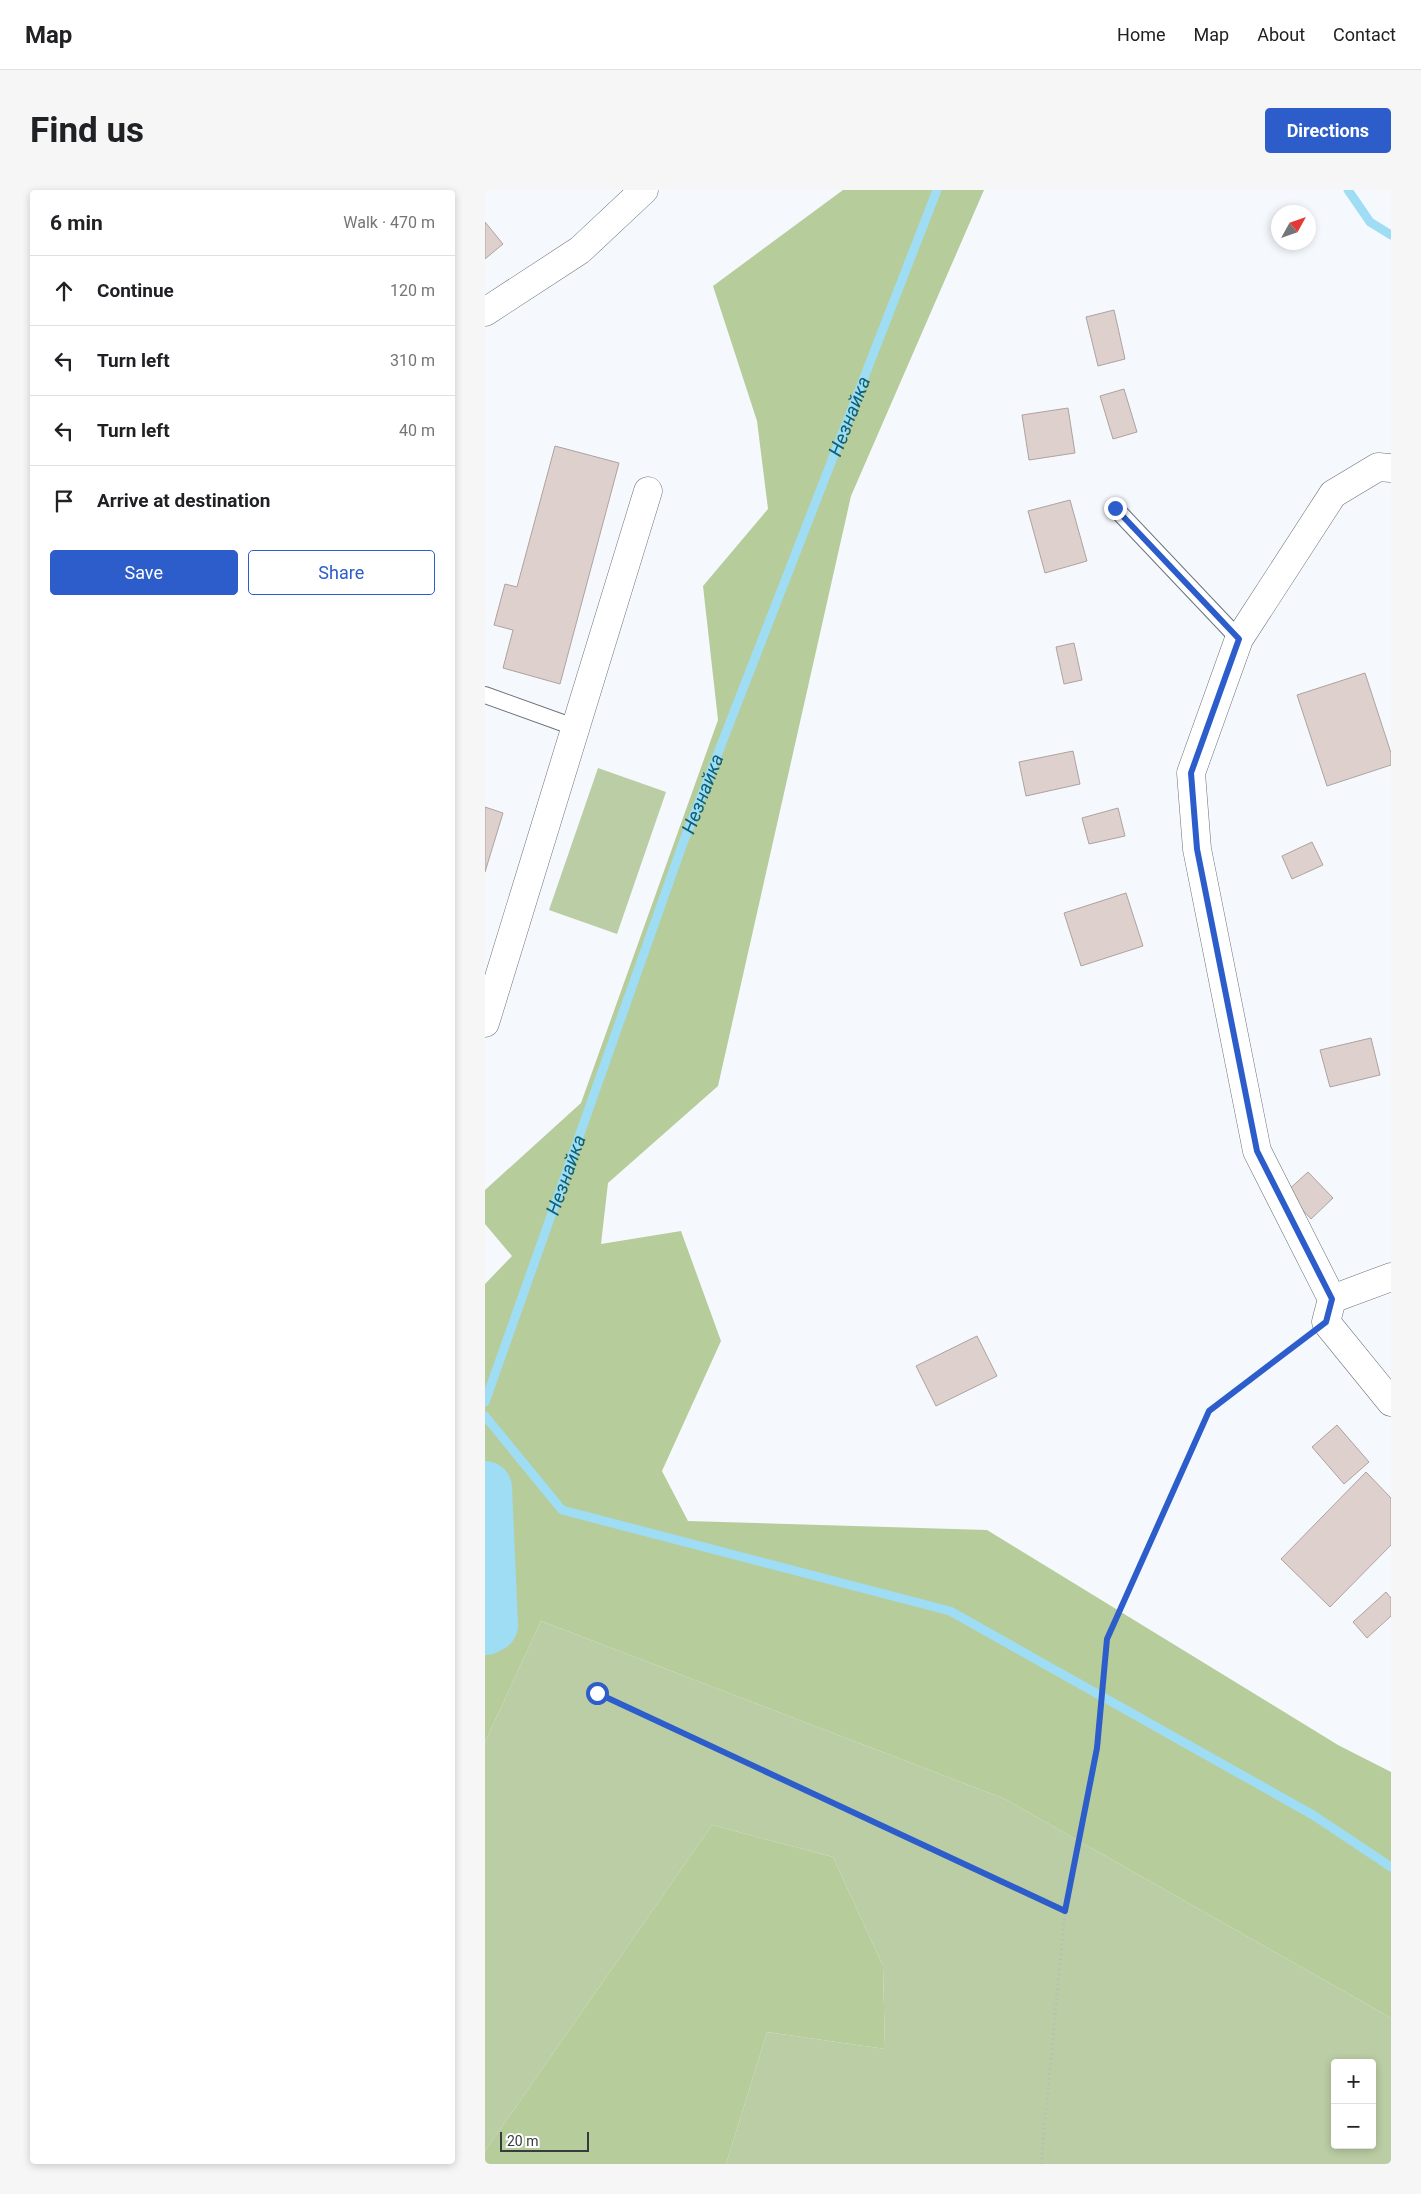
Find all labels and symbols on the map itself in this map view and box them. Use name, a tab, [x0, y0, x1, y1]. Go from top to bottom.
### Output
north arrow	[1271, 205, 1316, 250]
water label: Незнайка	[823, 373, 875, 459]
route end	[1104, 497, 1127, 520]
water label: Незнайка	[676, 750, 728, 837]
water label: Незнайка	[541, 1132, 590, 1218]
route start	[586, 1682, 609, 1705]
scale bar	[500, 2129, 589, 2152]

